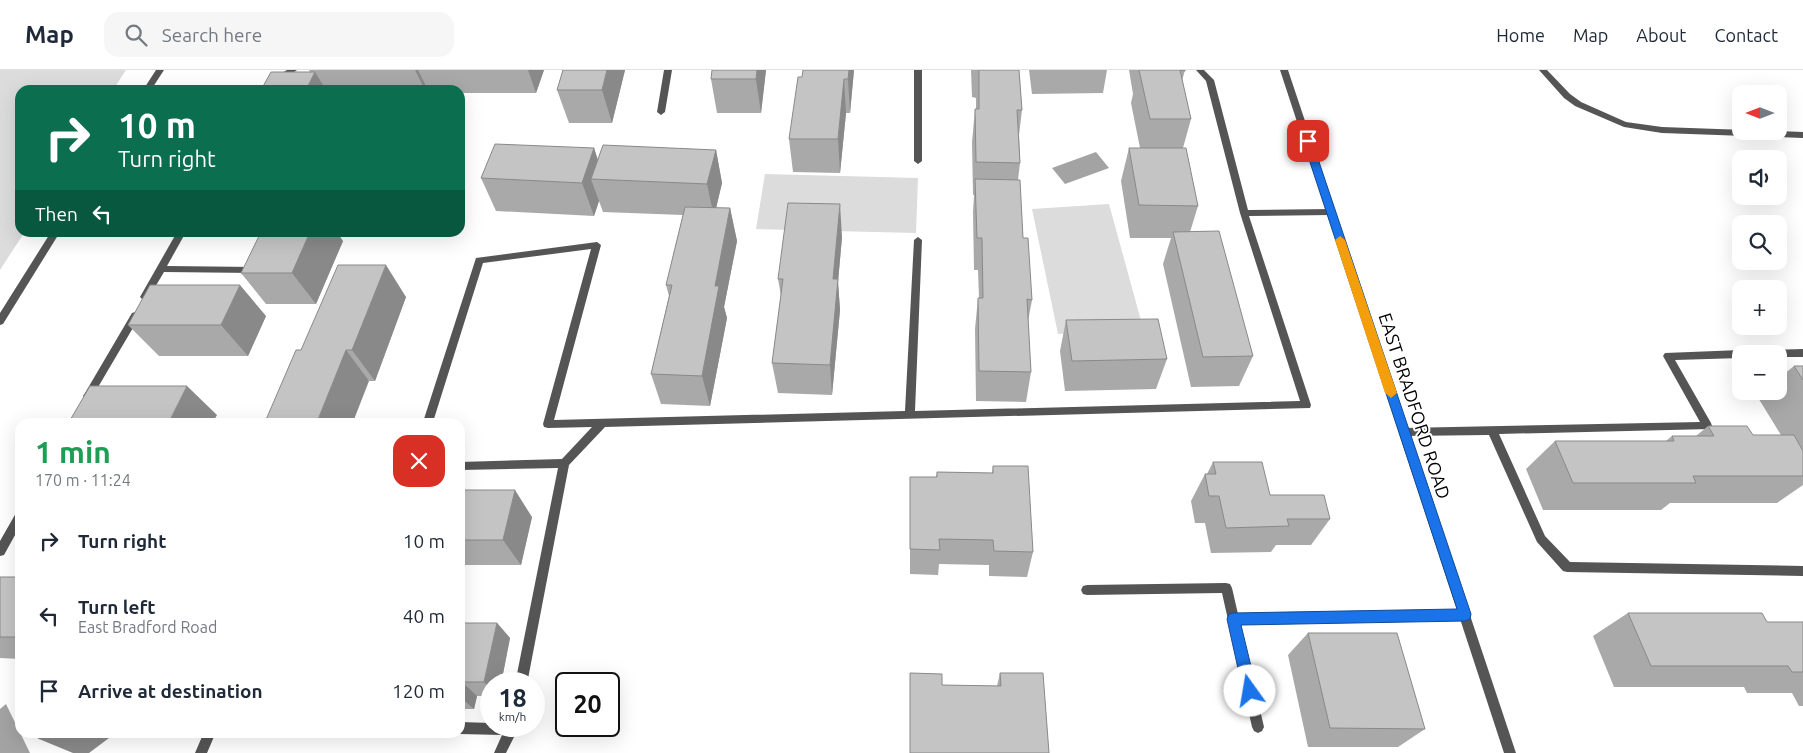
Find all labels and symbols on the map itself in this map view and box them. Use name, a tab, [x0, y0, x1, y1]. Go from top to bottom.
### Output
north arrow	[1732, 85, 1788, 140]
pin	[1287, 120, 1329, 162]
street label: EAST BRADFORD ROAD	[1375, 310, 1454, 501]
position arrow	[1223, 664, 1275, 716]
speed limit sign: 20	[555, 672, 620, 737]

